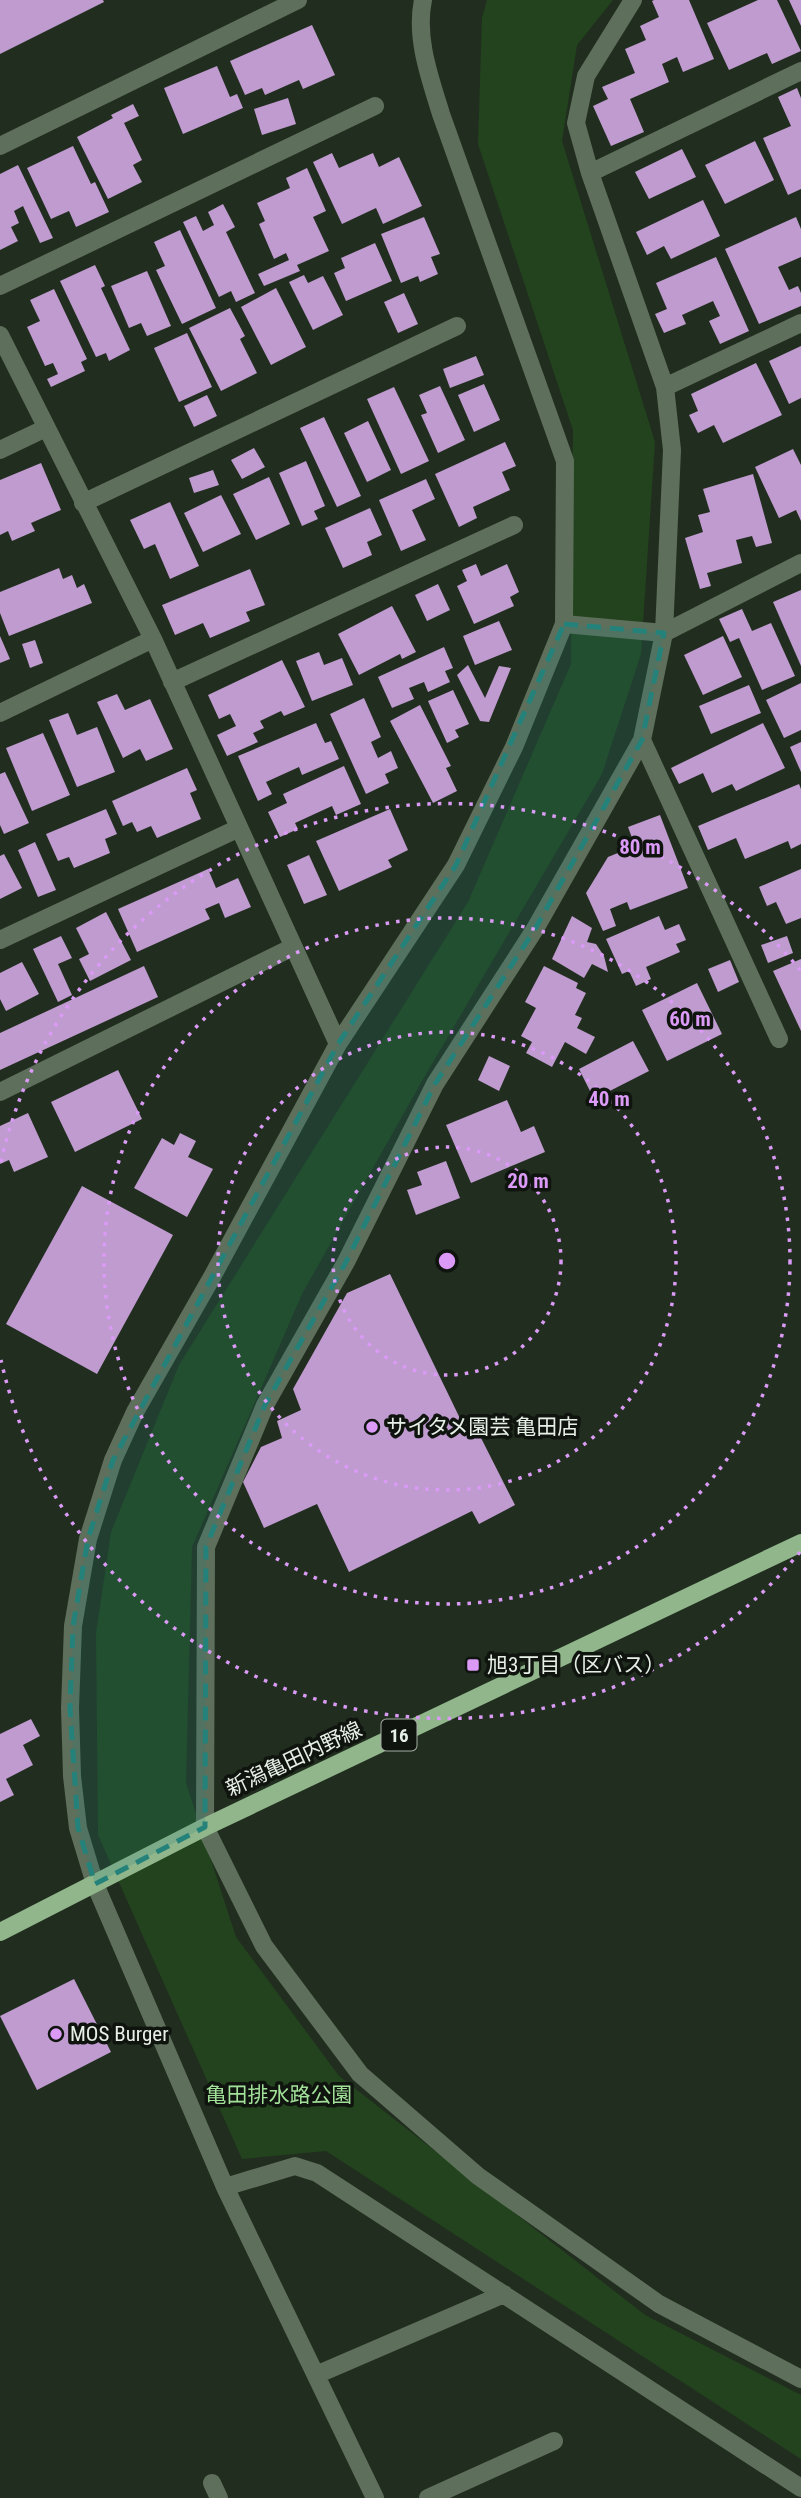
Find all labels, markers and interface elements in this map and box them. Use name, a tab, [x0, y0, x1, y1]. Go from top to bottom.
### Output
text: 80 m	[619, 835, 661, 859]
text: 60 m	[669, 1007, 711, 1031]
text: 40 m	[588, 1087, 630, 1111]
text: 20 m	[507, 1169, 549, 1193]
centre of rings	[435, 1249, 459, 1273]
place label: サイタメ園芸 亀田店	[386, 1415, 578, 1439]
marker: サイタメ園芸 亀田店	[364, 1419, 380, 1435]
place label: 旭3丁目（区バス）	[487, 1653, 665, 1677]
marker: 旭3丁目（区バス）	[465, 1657, 481, 1673]
street label: 新潟亀田内野線	[222, 1717, 366, 1801]
road number: 16	[382, 1720, 416, 1750]
place label: MOS Burger	[70, 2022, 169, 2046]
marker: MOS Burger	[48, 2026, 64, 2042]
park label: 亀田排水路公園	[206, 2083, 353, 2107]

